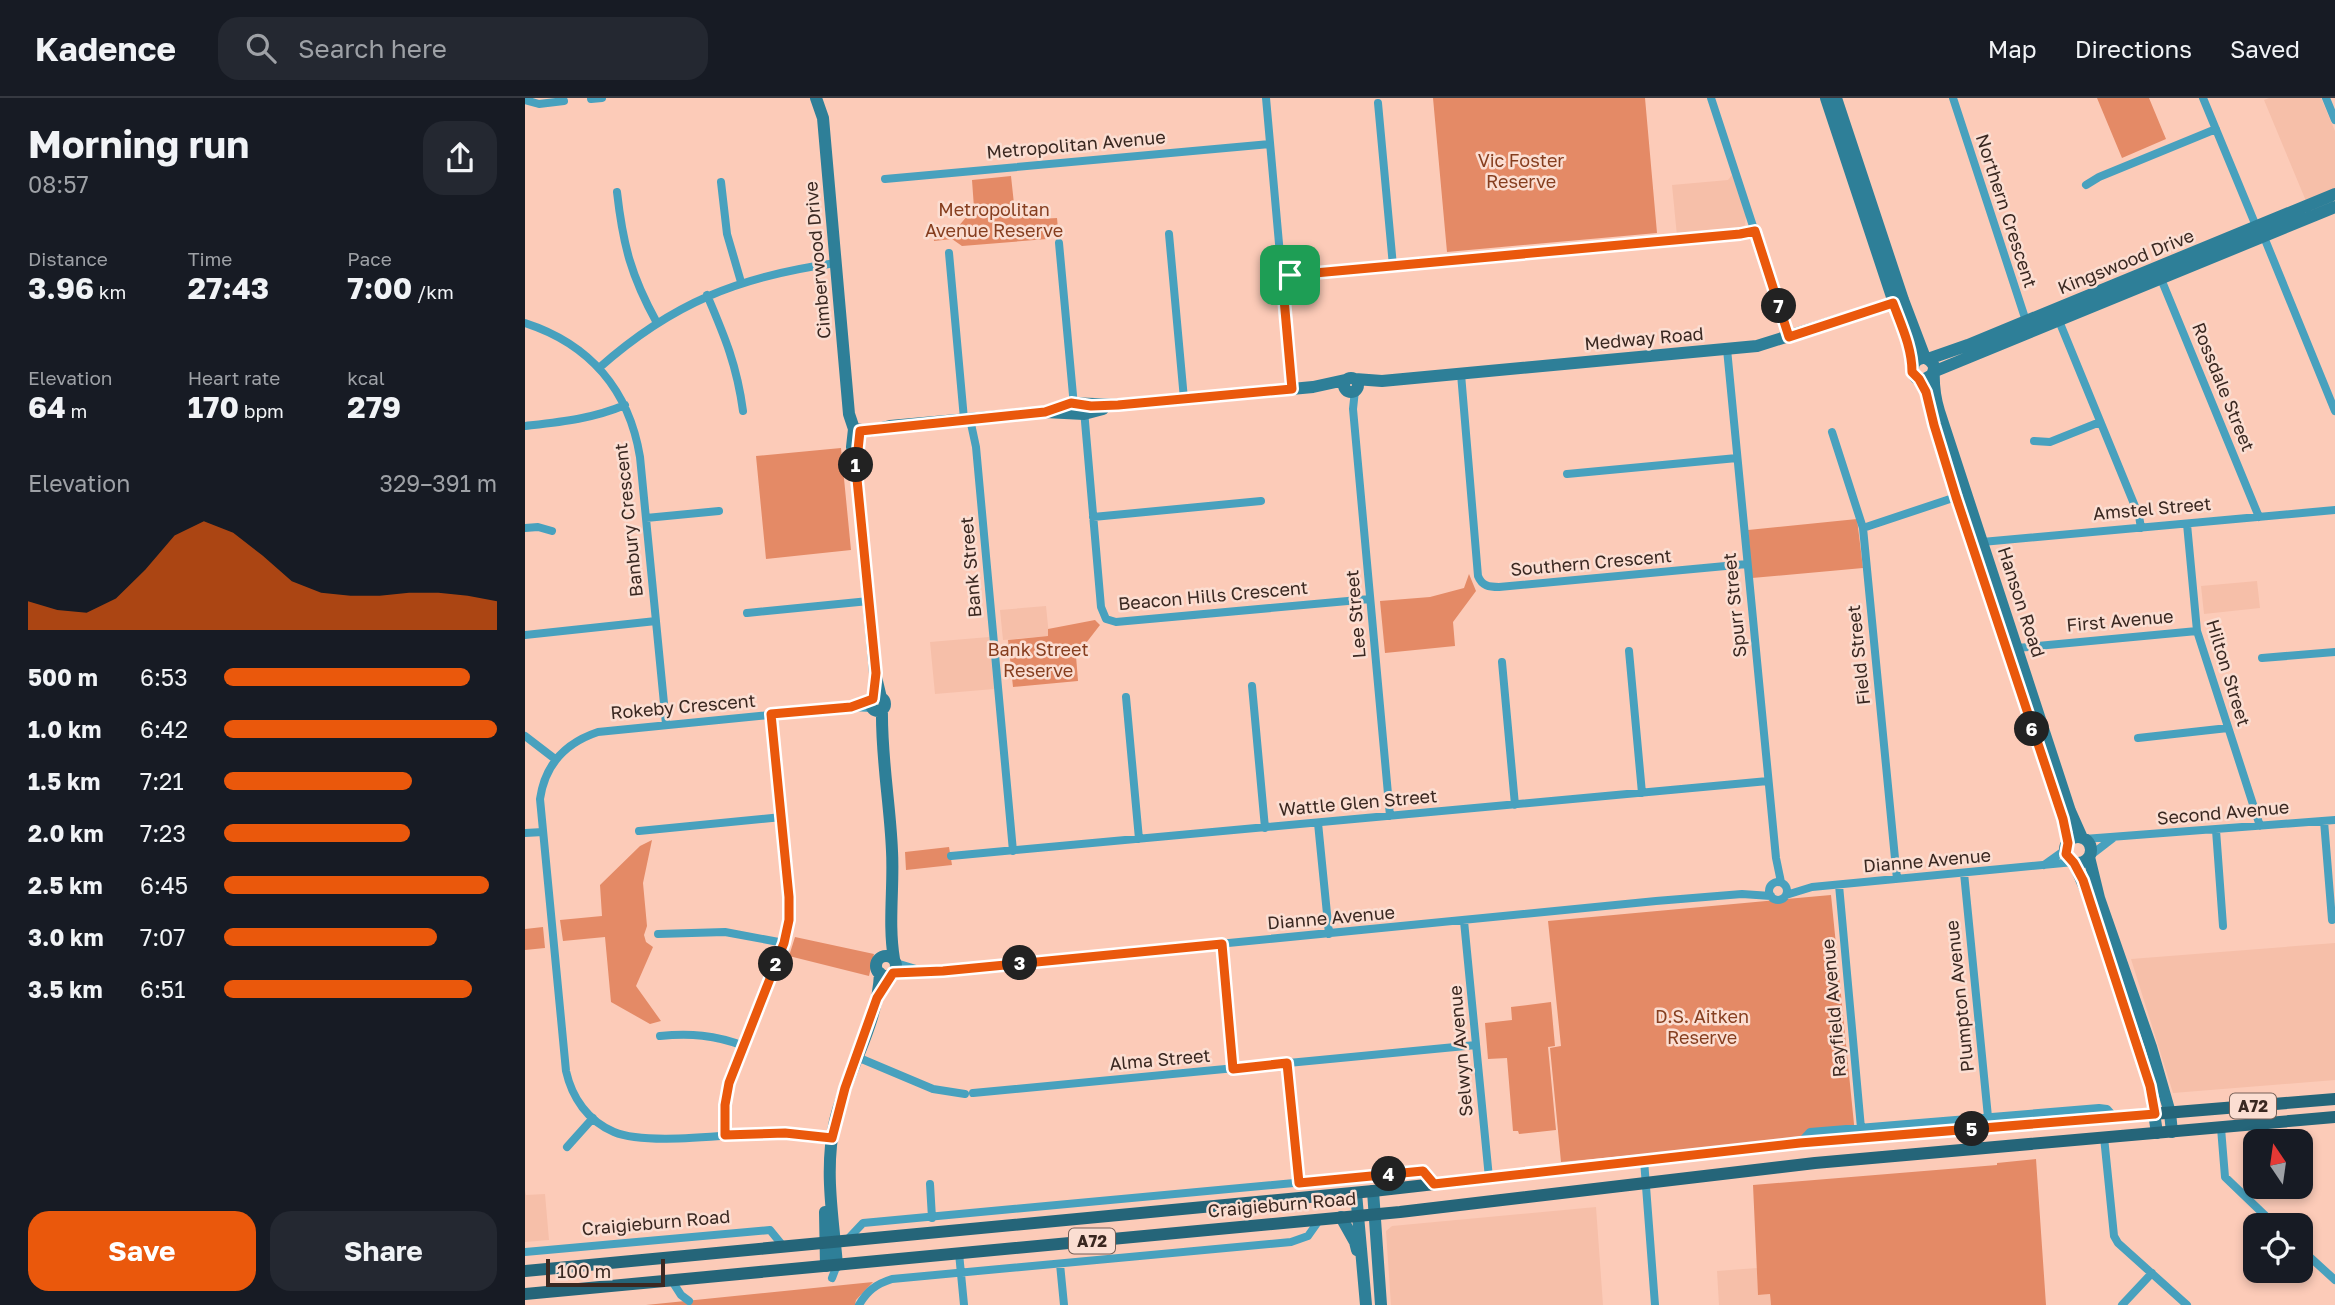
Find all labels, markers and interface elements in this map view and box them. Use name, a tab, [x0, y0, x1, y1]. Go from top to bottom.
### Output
search box	[218, 17, 708, 80]
text: Kadence	[35, 29, 176, 68]
icon: search	[242, 29, 280, 67]
text: Search here	[298, 33, 447, 64]
text: Map	[1988, 34, 2037, 63]
text: Directions	[2075, 34, 2192, 63]
text: Saved	[2230, 34, 2300, 63]
text: Morning run	[28, 121, 249, 166]
button: share	[423, 121, 497, 195]
street label: Metropolitan Avenue	[985, 125, 1166, 163]
street label: Northern Crescent	[1972, 131, 2042, 290]
park label: Vic Foster Reserve	[1478, 149, 1564, 192]
text: 08:57	[28, 170, 89, 198]
street label: Cimberwood Drive	[799, 180, 835, 340]
park label: Metropolitan Avenue Reserve	[925, 198, 1063, 241]
street label: Kingswood Drive	[2054, 224, 2197, 298]
pin	[1260, 245, 1320, 305]
text: Distance	[28, 247, 108, 270]
text: Time	[188, 247, 232, 270]
text: Pace	[347, 247, 392, 270]
icon: arrive	[1271, 256, 1309, 294]
text: 3.96	[28, 270, 94, 306]
text: 27:43	[188, 270, 269, 306]
text: 7:00	[347, 270, 412, 306]
text: km	[94, 280, 126, 303]
text: /km	[412, 280, 454, 303]
pin: 7	[1761, 288, 1797, 324]
text: 7	[1773, 294, 1784, 317]
street label: Rossdale Street	[2188, 319, 2260, 454]
street label: Medway Road	[1583, 322, 1704, 354]
text: Elevation	[28, 366, 113, 389]
text: Heart rate	[188, 366, 280, 389]
text: kcal	[347, 366, 385, 389]
text: 64	[28, 389, 66, 425]
text: 170	[188, 389, 239, 425]
text: 279	[347, 389, 401, 425]
text: m	[66, 399, 87, 422]
text: bpm	[239, 399, 284, 422]
street label: Banbury Crescent	[609, 442, 647, 598]
pin: 1	[839, 448, 873, 482]
text: 1	[851, 453, 860, 476]
text: Elevation	[28, 469, 130, 497]
text: 329–391 m	[379, 469, 497, 497]
street label: Amstel Street	[2092, 492, 2212, 524]
street label: Bank Street	[955, 516, 985, 618]
street label: Southern Crescent	[1509, 544, 1673, 580]
street label: Hanson Road	[1994, 544, 2050, 660]
street label: Spurr Street	[1718, 552, 1750, 659]
street label: Lee Street	[1340, 569, 1370, 659]
street label: Beacon Hills Crescent	[1117, 576, 1309, 614]
street label: Field Street	[1842, 604, 1874, 706]
street label: First Avenue	[2065, 604, 2174, 636]
street label: Hilton Street	[2202, 617, 2256, 729]
park label: Bank Street Reserve	[987, 638, 1089, 681]
text: 500 m	[28, 663, 98, 691]
text: 6:53	[140, 663, 188, 691]
street label: Rokeby Crescent	[609, 689, 757, 723]
pin: 6	[2015, 712, 2049, 746]
text: 1.0 km	[28, 715, 101, 743]
text: 6:42	[140, 715, 188, 743]
text: 6	[2025, 717, 2038, 740]
text: 1.5 km	[28, 767, 100, 795]
text: 7:21	[140, 767, 184, 795]
street label: Wattle Glen Street	[1278, 784, 1438, 820]
street label: Second Avenue	[2156, 795, 2290, 829]
text: 2.0 km	[28, 819, 104, 847]
text: 7:23	[140, 819, 186, 847]
street label: Dianne Avenue	[1862, 843, 1992, 877]
text: 2.5 km	[28, 871, 103, 899]
text: 6:45	[140, 871, 188, 899]
street label: Dianne Avenue	[1266, 900, 1396, 934]
street label: Plumpton Avenue	[1940, 919, 1978, 1073]
text: 3.0 km	[28, 923, 104, 951]
text: 7:07	[140, 923, 186, 951]
street label: Rayfield Avenue	[1816, 938, 1850, 1078]
pin: 2	[758, 946, 793, 982]
pin: 3	[1002, 946, 1037, 980]
text: 3	[1014, 951, 1025, 974]
text: 2	[770, 952, 781, 975]
text: 3.5 km	[28, 975, 103, 1003]
text: 6:51	[140, 975, 185, 1003]
street label: Selwyn Avenue	[1443, 985, 1477, 1118]
park label: D.S. Aitken Reserve	[1655, 1005, 1749, 1048]
street label: Alma Street	[1108, 1044, 1211, 1074]
road number: A72	[2230, 1094, 2276, 1118]
pin: 5	[1955, 1112, 1989, 1146]
text: 5	[1966, 1117, 1977, 1140]
north arrow	[2243, 1129, 2313, 1199]
map controls	[2243, 1129, 2313, 1283]
pin: 4	[1371, 1156, 1407, 1192]
text: 4	[1383, 1162, 1394, 1185]
street label: Craigieburn Road	[1207, 1187, 1357, 1221]
street label: Craigieburn Road	[581, 1205, 731, 1239]
button: Save	[28, 1211, 256, 1291]
button: Share	[270, 1211, 497, 1291]
button: locate	[2243, 1213, 2313, 1283]
road number: A72	[1069, 1228, 1115, 1254]
scale bar	[546, 1256, 665, 1288]
text: 100 m	[557, 1259, 611, 1282]

